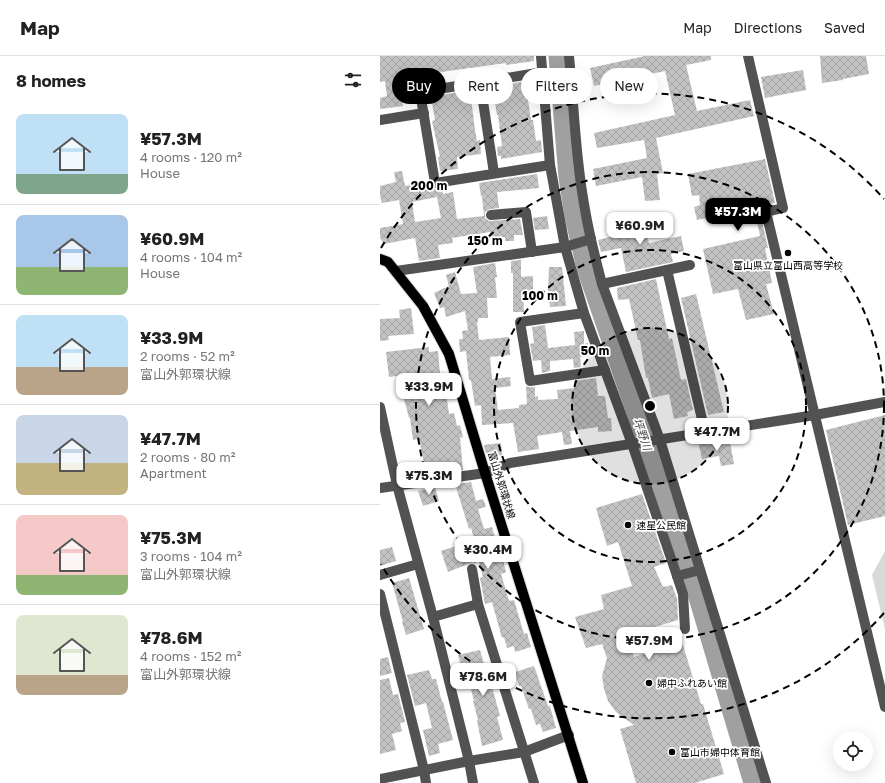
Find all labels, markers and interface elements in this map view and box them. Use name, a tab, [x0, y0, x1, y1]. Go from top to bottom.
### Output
text: Map	[20, 16, 60, 39]
text: Map	[683, 19, 712, 36]
text: Directions	[734, 19, 802, 36]
text: Saved	[824, 19, 865, 36]
chip: Buy	[392, 68, 446, 104]
chip: Rent	[454, 68, 513, 104]
chip: Filters	[521, 68, 592, 104]
chip: New	[600, 68, 658, 104]
icon: filters	[342, 69, 364, 91]
text: 8 homes	[16, 70, 86, 91]
text: ¥57.3M	[140, 128, 202, 149]
icon: home	[48, 130, 96, 178]
text: 4 rooms · 120 m²	[140, 149, 242, 165]
text: House	[140, 165, 180, 181]
text: 200 m	[411, 178, 447, 193]
pin: ¥57.3M	[705, 198, 771, 232]
text: ¥57.3M	[714, 203, 762, 219]
pin: ¥60.9M	[607, 212, 673, 246]
text: ¥60.9M	[615, 217, 665, 233]
text: ¥60.9M	[140, 228, 204, 249]
icon: home	[48, 231, 96, 279]
text: 150 m	[468, 233, 502, 248]
marker: 富山県立富山西高等学校	[783, 248, 793, 258]
text: 4 rooms · 104 m²	[140, 249, 242, 265]
place label: 富山県立富山西高等学校	[733, 259, 843, 271]
text: House	[140, 265, 180, 281]
text: 100 m	[522, 288, 558, 303]
text: ¥33.9M	[140, 327, 203, 348]
icon: home	[48, 331, 96, 379]
text: 50 m	[581, 343, 609, 358]
text: 2 rooms · 52 m²	[140, 348, 235, 364]
text: 富山外郭環状線	[140, 366, 231, 382]
pin: ¥33.9M	[396, 373, 462, 407]
text: ¥33.9M	[405, 378, 453, 394]
centre of rings	[643, 399, 657, 413]
water label: 坪野川	[631, 416, 655, 453]
pin: ¥47.7M	[684, 418, 750, 452]
text: ¥47.7M	[694, 423, 740, 439]
text: ¥47.7M	[140, 428, 201, 449]
icon: home	[48, 431, 96, 479]
text: 2 rooms · 80 m²	[140, 449, 236, 465]
street label: 富山外郭環状線	[486, 450, 518, 520]
pin: ¥75.3M	[396, 462, 462, 496]
text: Apartment	[140, 465, 207, 481]
text: ¥75.3M	[405, 467, 453, 483]
place label: 速星公民館	[636, 519, 686, 531]
marker: 速星公民館	[623, 520, 633, 530]
text: ¥75.3M	[140, 527, 202, 548]
icon: home	[48, 531, 96, 579]
pin: ¥30.4M	[455, 536, 521, 570]
text: ¥30.4M	[464, 541, 512, 557]
text: 3 rooms · 104 m²	[140, 548, 242, 564]
text: 富山外郭環状線	[140, 566, 231, 582]
text: ¥78.6M	[140, 627, 203, 648]
pin: ¥57.9M	[616, 627, 682, 661]
icon: home	[48, 631, 96, 679]
text: ¥57.9M	[625, 632, 673, 648]
text: 4 rooms · 152 m²	[140, 648, 241, 664]
pin: ¥78.6M	[450, 663, 516, 697]
text: 富山外郭環状線	[140, 666, 231, 682]
text: ¥78.6M	[459, 668, 507, 684]
place label: 婦中ふれあい館	[657, 677, 727, 689]
marker: 婦中ふれあい館	[644, 678, 654, 688]
map controls	[833, 731, 873, 771]
button: locate	[833, 731, 873, 771]
place label: 富山市婦中体育館	[680, 746, 760, 758]
marker: 富山市婦中体育館	[667, 747, 677, 757]

